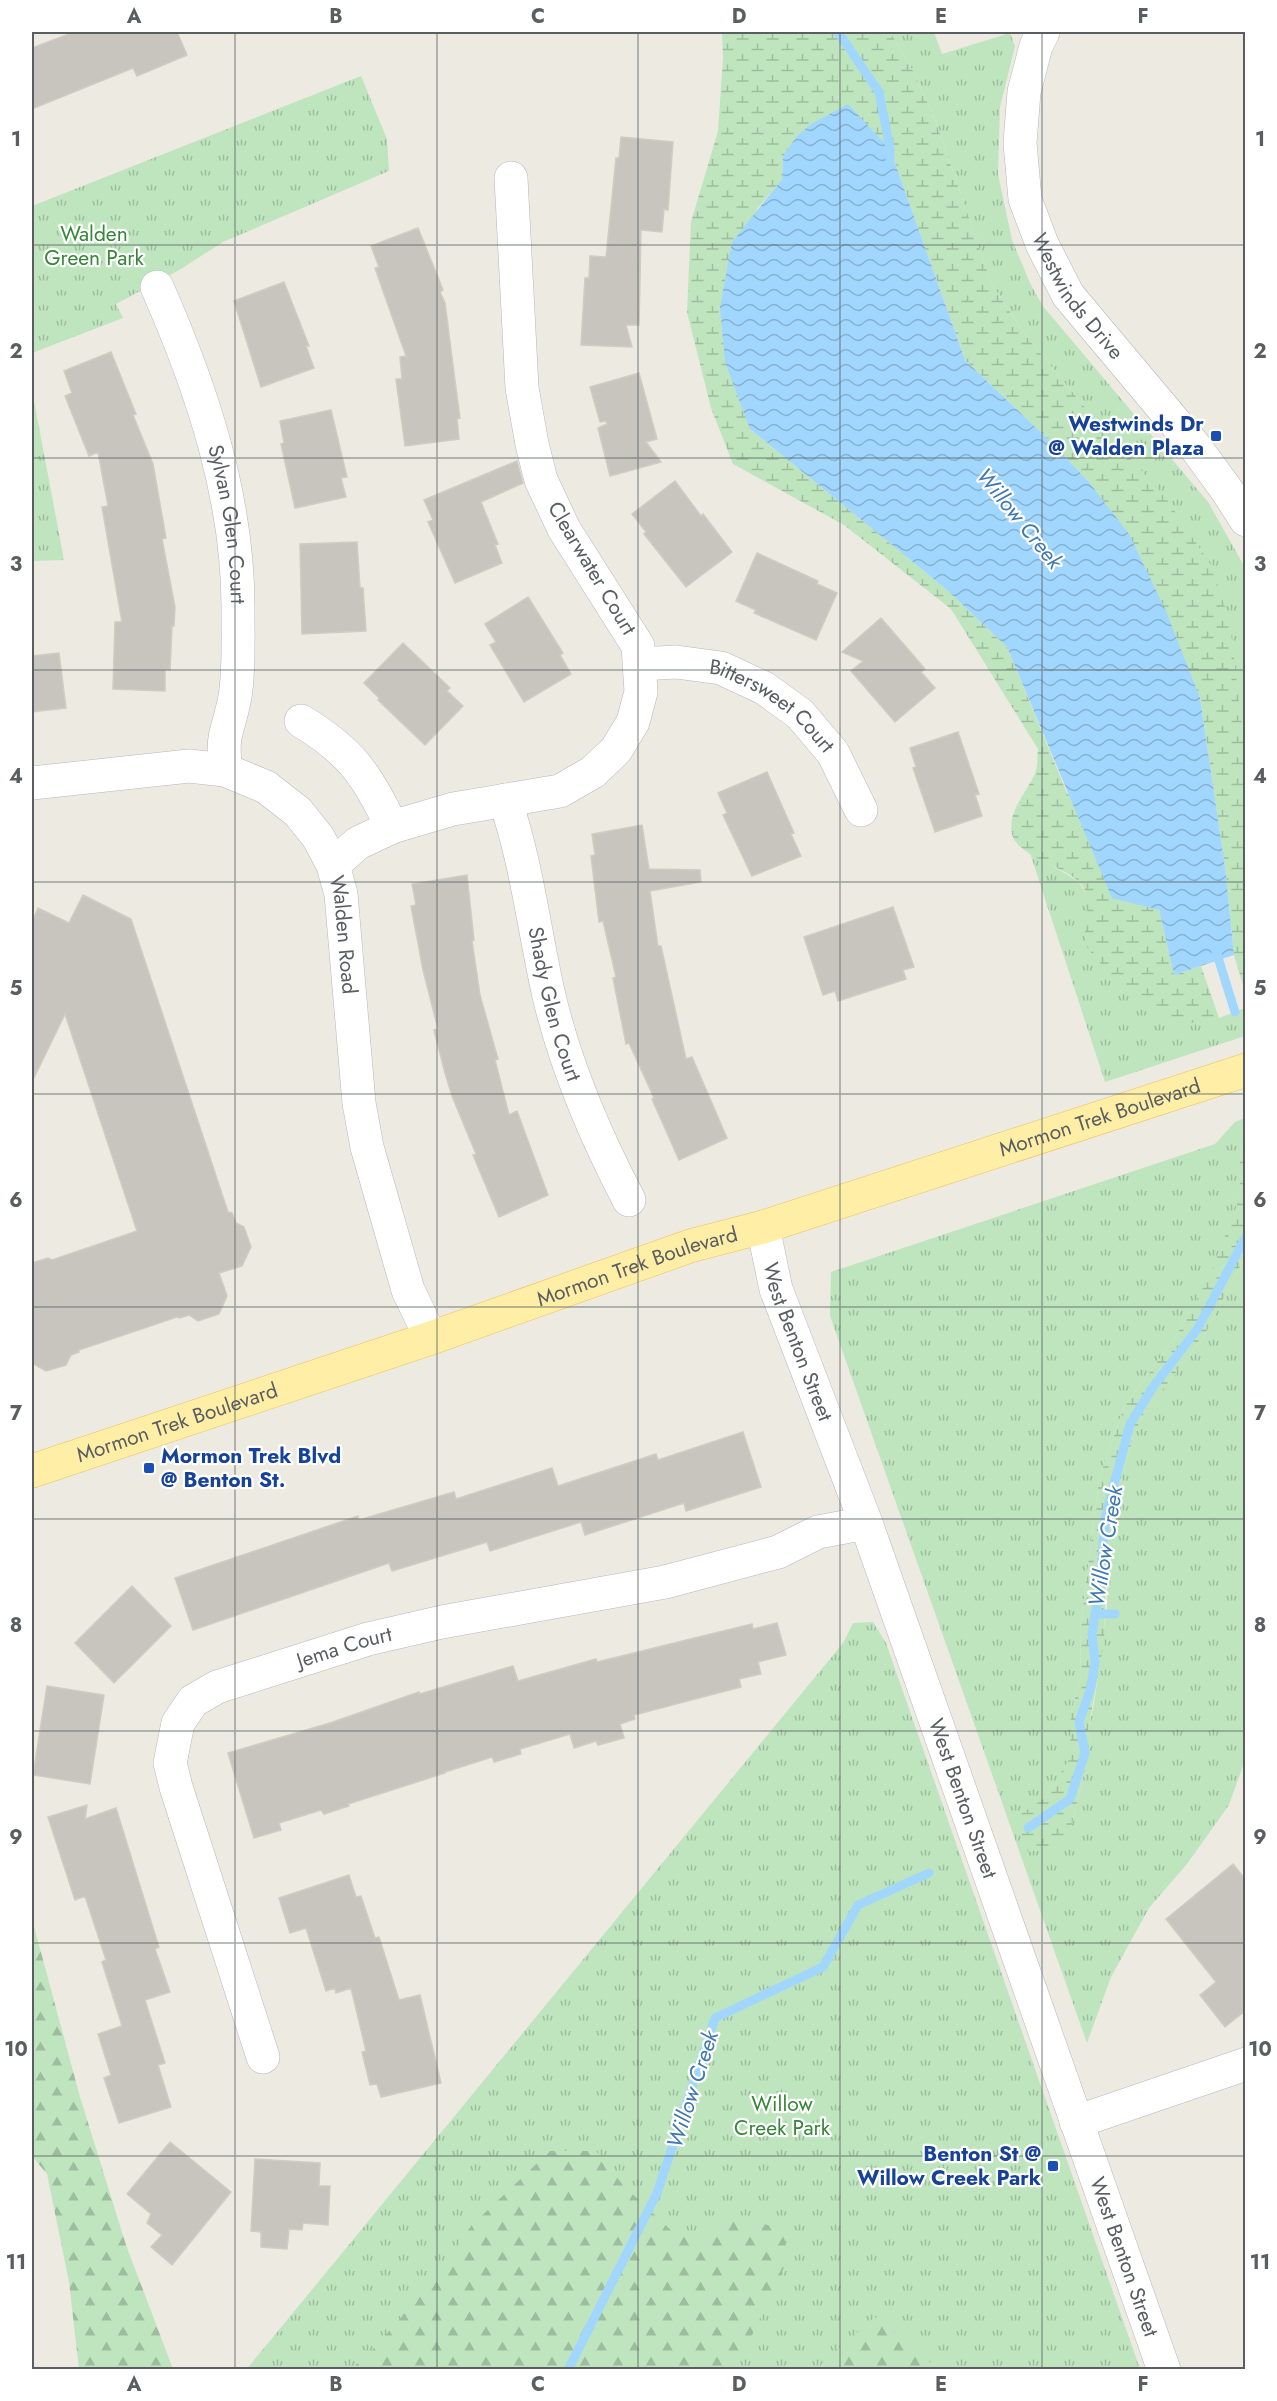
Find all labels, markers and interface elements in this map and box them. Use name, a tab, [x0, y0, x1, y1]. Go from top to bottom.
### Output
text: A	[126, 2, 142, 31]
text: B	[329, 2, 343, 31]
text: C	[531, 2, 545, 31]
text: D	[732, 2, 746, 31]
text: E	[935, 2, 947, 31]
text: F	[1137, 2, 1149, 31]
text: 1	[11, 125, 21, 154]
text: 1	[1255, 125, 1265, 154]
park label: Walden Green Park	[44, 219, 145, 273]
street label: Westwinds Drive	[1024, 229, 1131, 366]
text: 2	[9, 337, 23, 366]
text: 2	[1253, 337, 1267, 366]
place label: Westwinds Dr @ Walden Plaza	[1049, 409, 1204, 463]
marker: Westwinds Dr @ Walden Plaza	[1209, 429, 1223, 443]
street label: Sylvan Glen Court	[200, 441, 253, 604]
water label: Willow Creek	[969, 461, 1072, 577]
street label: Clearwater Court	[540, 496, 644, 640]
text: 3	[10, 550, 22, 579]
text: 3	[1254, 550, 1266, 579]
street label: Bittersweet Court	[708, 652, 842, 759]
text: 4	[9, 762, 23, 791]
text: 4	[1253, 762, 1267, 791]
street label: Walden Road	[322, 872, 365, 995]
street label: Shady Glen Court	[520, 924, 589, 1086]
text: 5	[10, 974, 23, 1003]
text: 5	[1254, 974, 1267, 1003]
street label: Mormon Trek Boulevard	[995, 1071, 1204, 1164]
text: 6	[9, 1186, 23, 1215]
text: 6	[1253, 1186, 1267, 1215]
street label: Mormon Trek Boulevard	[533, 1219, 741, 1314]
street label: West Benton Street	[756, 1259, 840, 1425]
street label: Mormon Trek Boulevard	[73, 1375, 282, 1470]
text: 7	[10, 1399, 23, 1428]
text: 7	[1254, 1399, 1267, 1428]
place label: Mormon Trek Blvd @ Benton St.	[161, 1441, 341, 1495]
marker: Mormon Trek Blvd @ Benton St.	[142, 1461, 156, 1475]
water label: Willow Creek	[1080, 1482, 1131, 1609]
text: 8	[10, 1611, 22, 1640]
text: 8	[1254, 1611, 1266, 1640]
street label: Jema Court	[290, 1619, 395, 1677]
street label: West Benton Street	[921, 1714, 1005, 1882]
text: 9	[9, 1823, 23, 1852]
text: 9	[1253, 1823, 1267, 1852]
water label: Willow Creek	[658, 2025, 727, 2152]
text: 10	[4, 2035, 28, 2064]
text: 10	[1248, 2035, 1272, 2064]
park label: Willow Creek Park	[734, 2089, 831, 2143]
place label: Benton St @ Willow Creek Park	[857, 2139, 1041, 2193]
marker: Benton St @ Willow Creek Park	[1046, 2159, 1060, 2173]
street label: West Benton Street	[1082, 2173, 1166, 2341]
text: 11	[6, 2248, 26, 2277]
text: 11	[1250, 2248, 1270, 2277]
text: A	[126, 2370, 142, 2399]
text: B	[329, 2370, 343, 2399]
text: C	[531, 2370, 545, 2399]
text: D	[732, 2370, 746, 2399]
text: E	[935, 2370, 947, 2399]
text: F	[1137, 2370, 1149, 2399]

